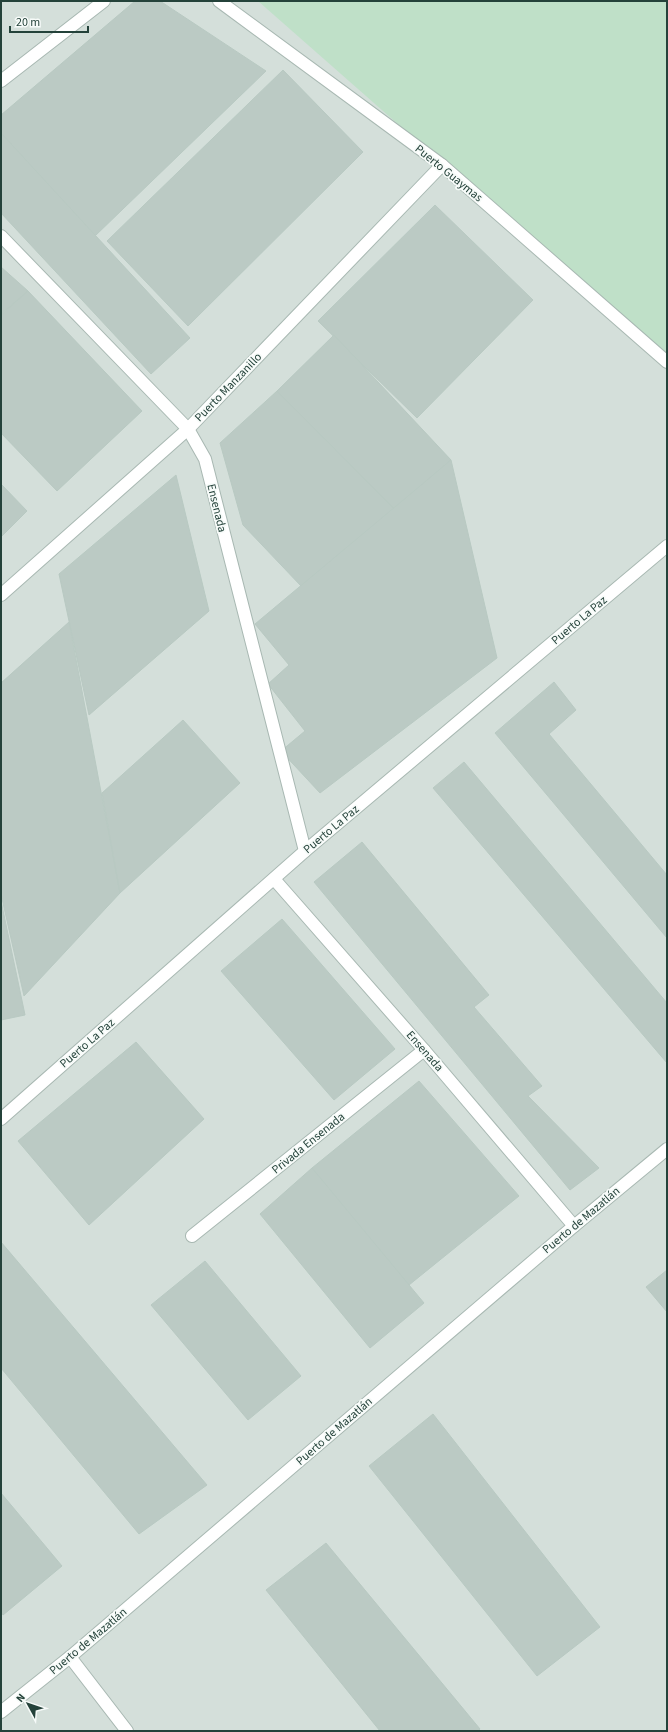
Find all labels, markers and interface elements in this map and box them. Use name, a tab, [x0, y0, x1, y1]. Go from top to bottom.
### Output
scale bar	[10, 8, 88, 34]
text: 20 m	[16, 14, 40, 31]
street label: Puerto Guaymas	[411, 141, 486, 206]
street label: Puerto Manzanillo	[191, 349, 266, 426]
street label: Ensenada	[202, 482, 231, 534]
street label: Puerto La Paz	[548, 592, 611, 649]
street label: Puerto La Paz	[300, 801, 363, 858]
street label: Puerto La Paz	[56, 1015, 119, 1072]
street label: Ensenada	[402, 1027, 447, 1075]
street label: Privada Ensenada	[268, 1109, 348, 1178]
street label: Puerto de Mazatlán	[539, 1183, 624, 1258]
street label: Puerto de Mazatlán	[292, 1393, 376, 1469]
street label: Puerto de Mazatlán	[46, 1604, 131, 1679]
north arrow	[8, 1684, 48, 1724]
text: N	[13, 1690, 29, 1706]

